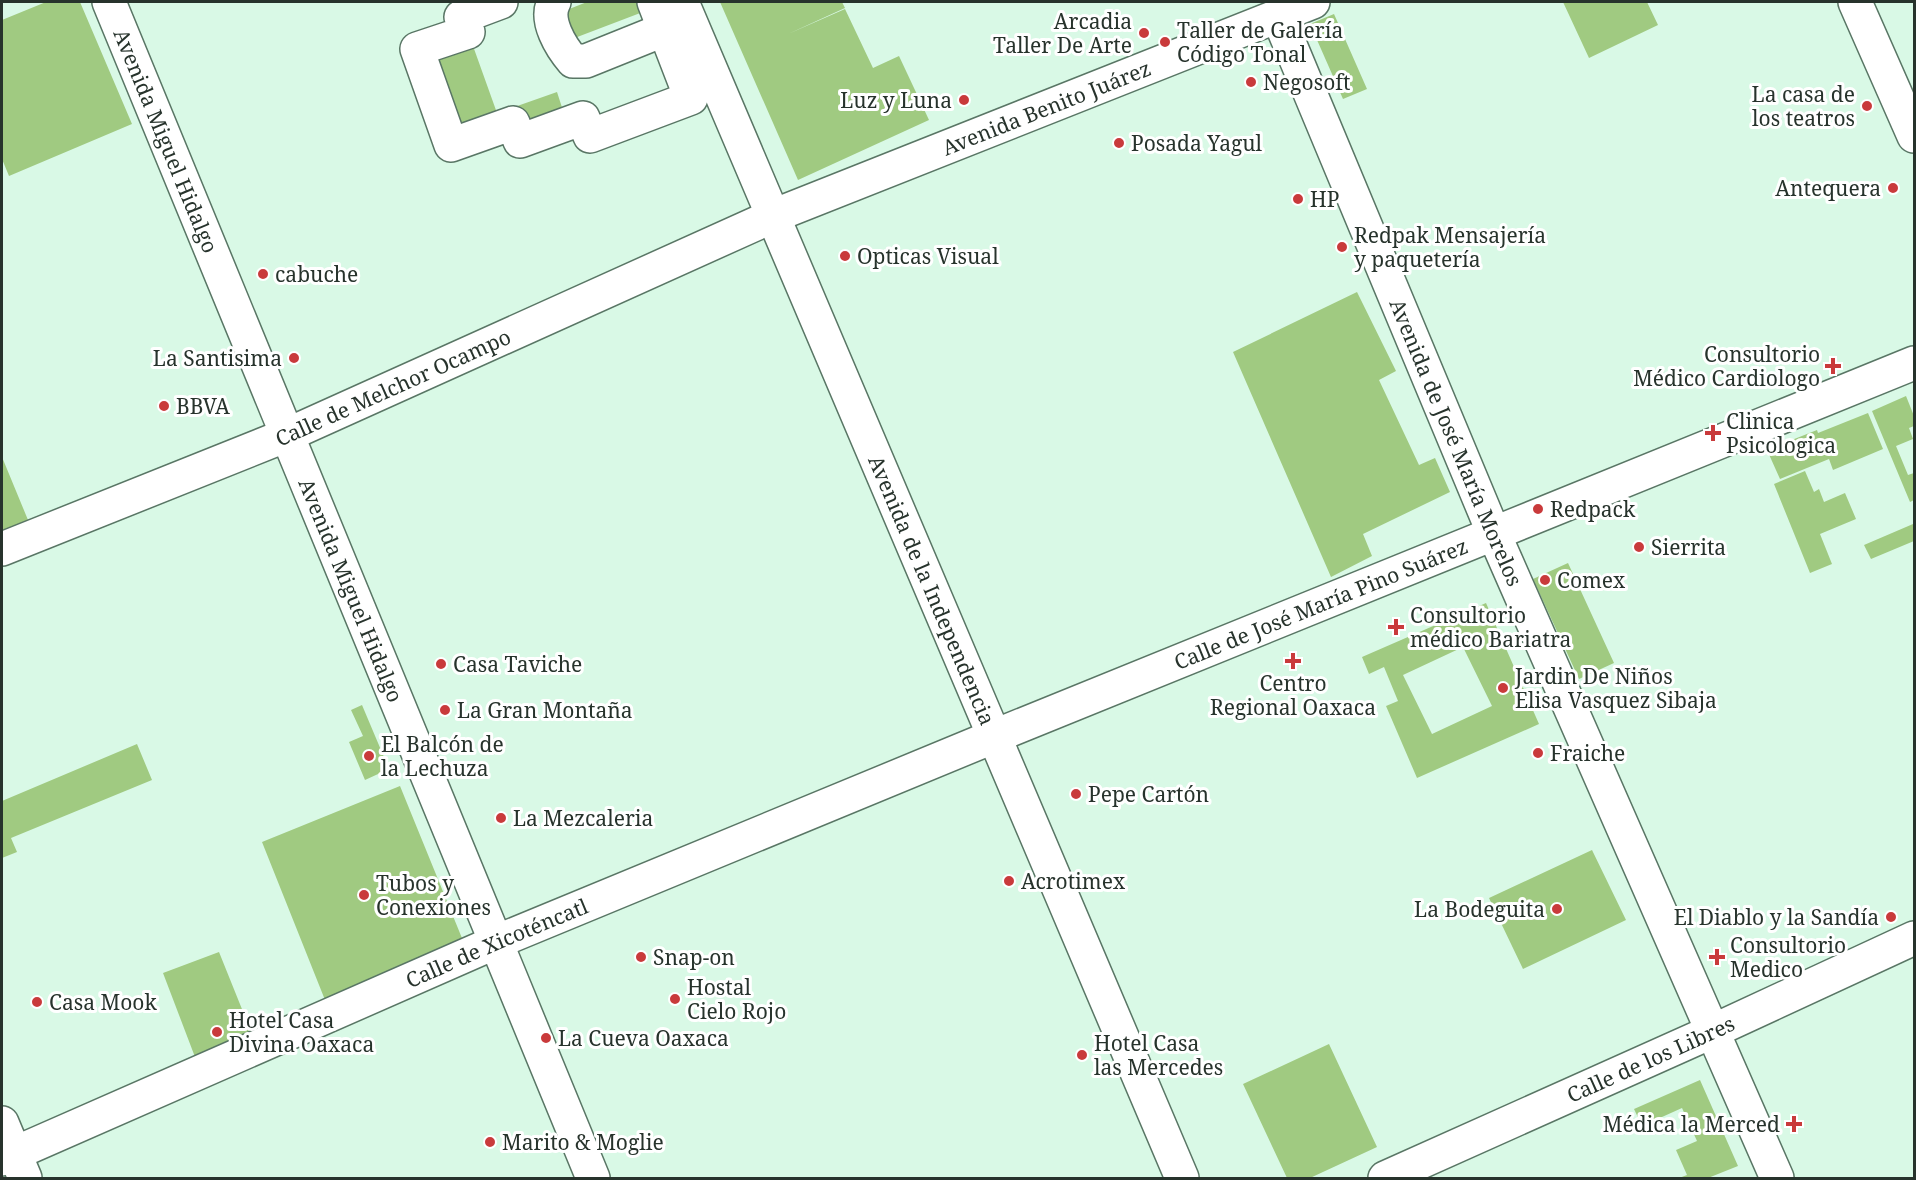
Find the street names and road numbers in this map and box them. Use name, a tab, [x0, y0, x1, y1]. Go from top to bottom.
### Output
street label: Avenida Miguel Hidalgo	[107, 24, 225, 257]
street label: Avenida Benito Juárez	[938, 54, 1155, 162]
street label: Avenida de José María Morelos	[1383, 294, 1529, 590]
street label: Calle de Melchor Ocampo	[271, 322, 515, 452]
street label: Avenida de la Independencia	[862, 451, 1002, 729]
street label: Avenida Miguel Hidalgo	[292, 474, 410, 706]
street label: Calle de José María Pino Suárez	[1170, 532, 1472, 676]
street label: Calle de Xicoténcatl	[401, 891, 593, 994]
street label: Calle de los Libres	[1562, 1009, 1739, 1109]

